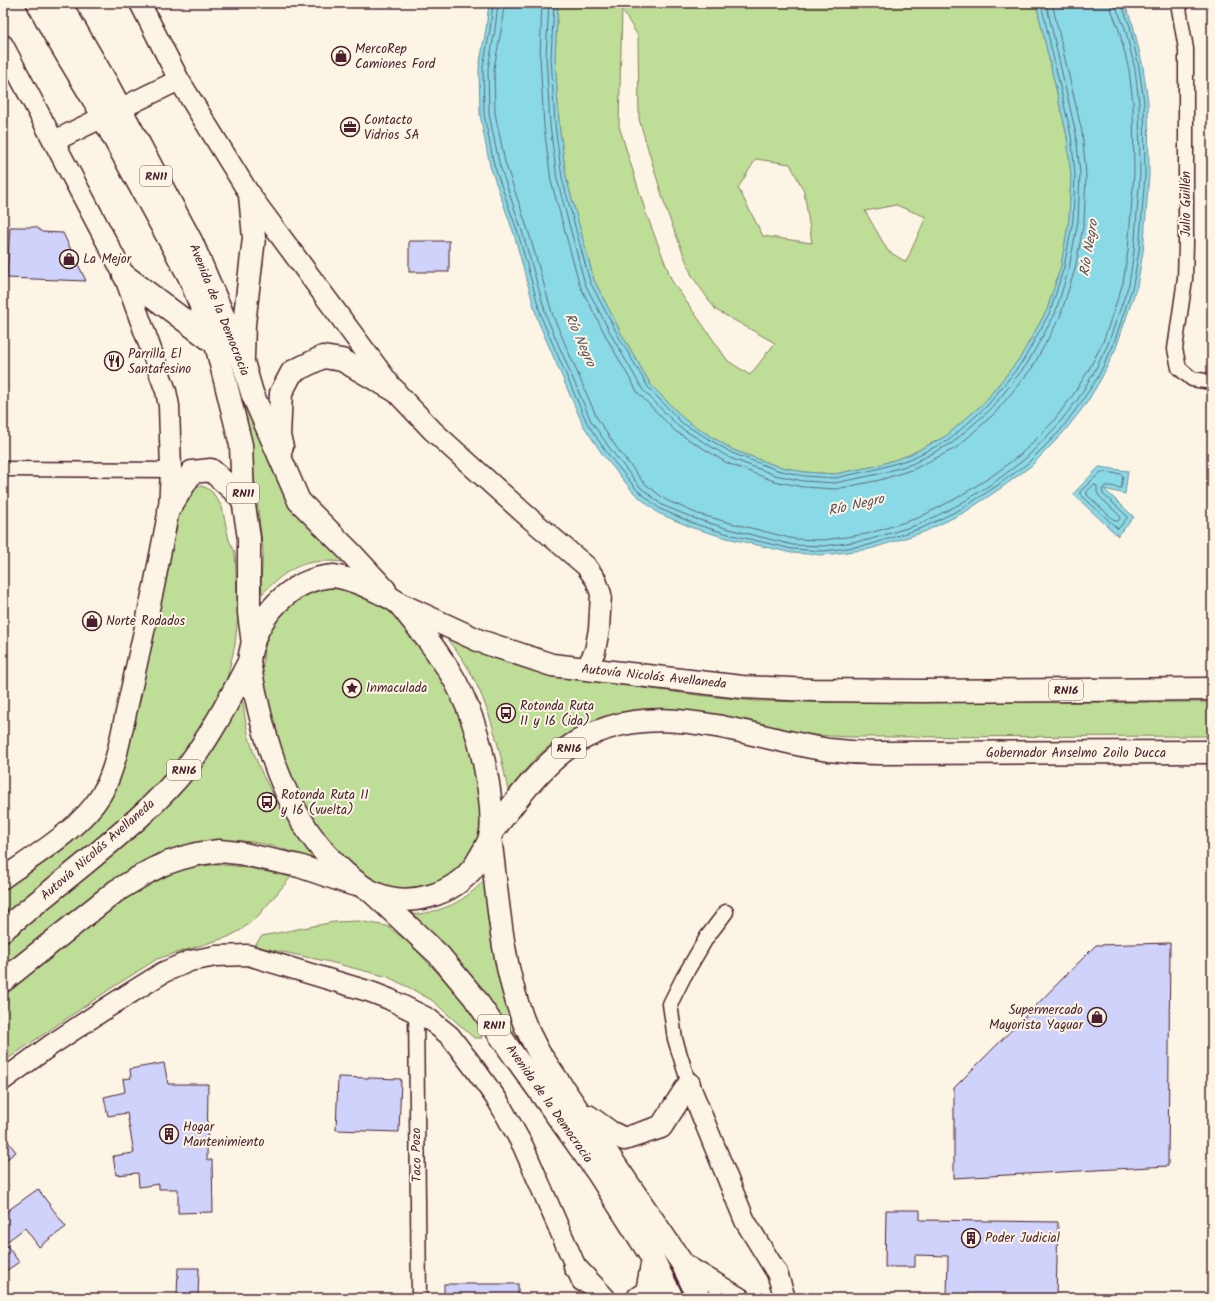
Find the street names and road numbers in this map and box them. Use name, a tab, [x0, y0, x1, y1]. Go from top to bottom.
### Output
road number: RN11	[140, 166, 172, 186]
street label: Julio Guillén	[1176, 171, 1197, 237]
street label: Avenida de la Democracia	[183, 241, 255, 379]
road number: RN11	[227, 483, 259, 503]
street label: Autovía Nicolás Avellaneda	[580, 659, 728, 695]
road number: RN16	[1049, 680, 1083, 700]
road number: RN16	[552, 738, 586, 758]
street label: Gobernador Anselmo Zoilo Ducca	[986, 743, 1166, 764]
road number: RN16	[167, 760, 201, 780]
street label: Autovía Nicolás Avellaneda	[36, 794, 160, 906]
road number: RN11	[478, 1015, 510, 1035]
street label: Avenida de la Democracia	[500, 1040, 598, 1168]
street label: Taco Pozo	[406, 1127, 428, 1182]

